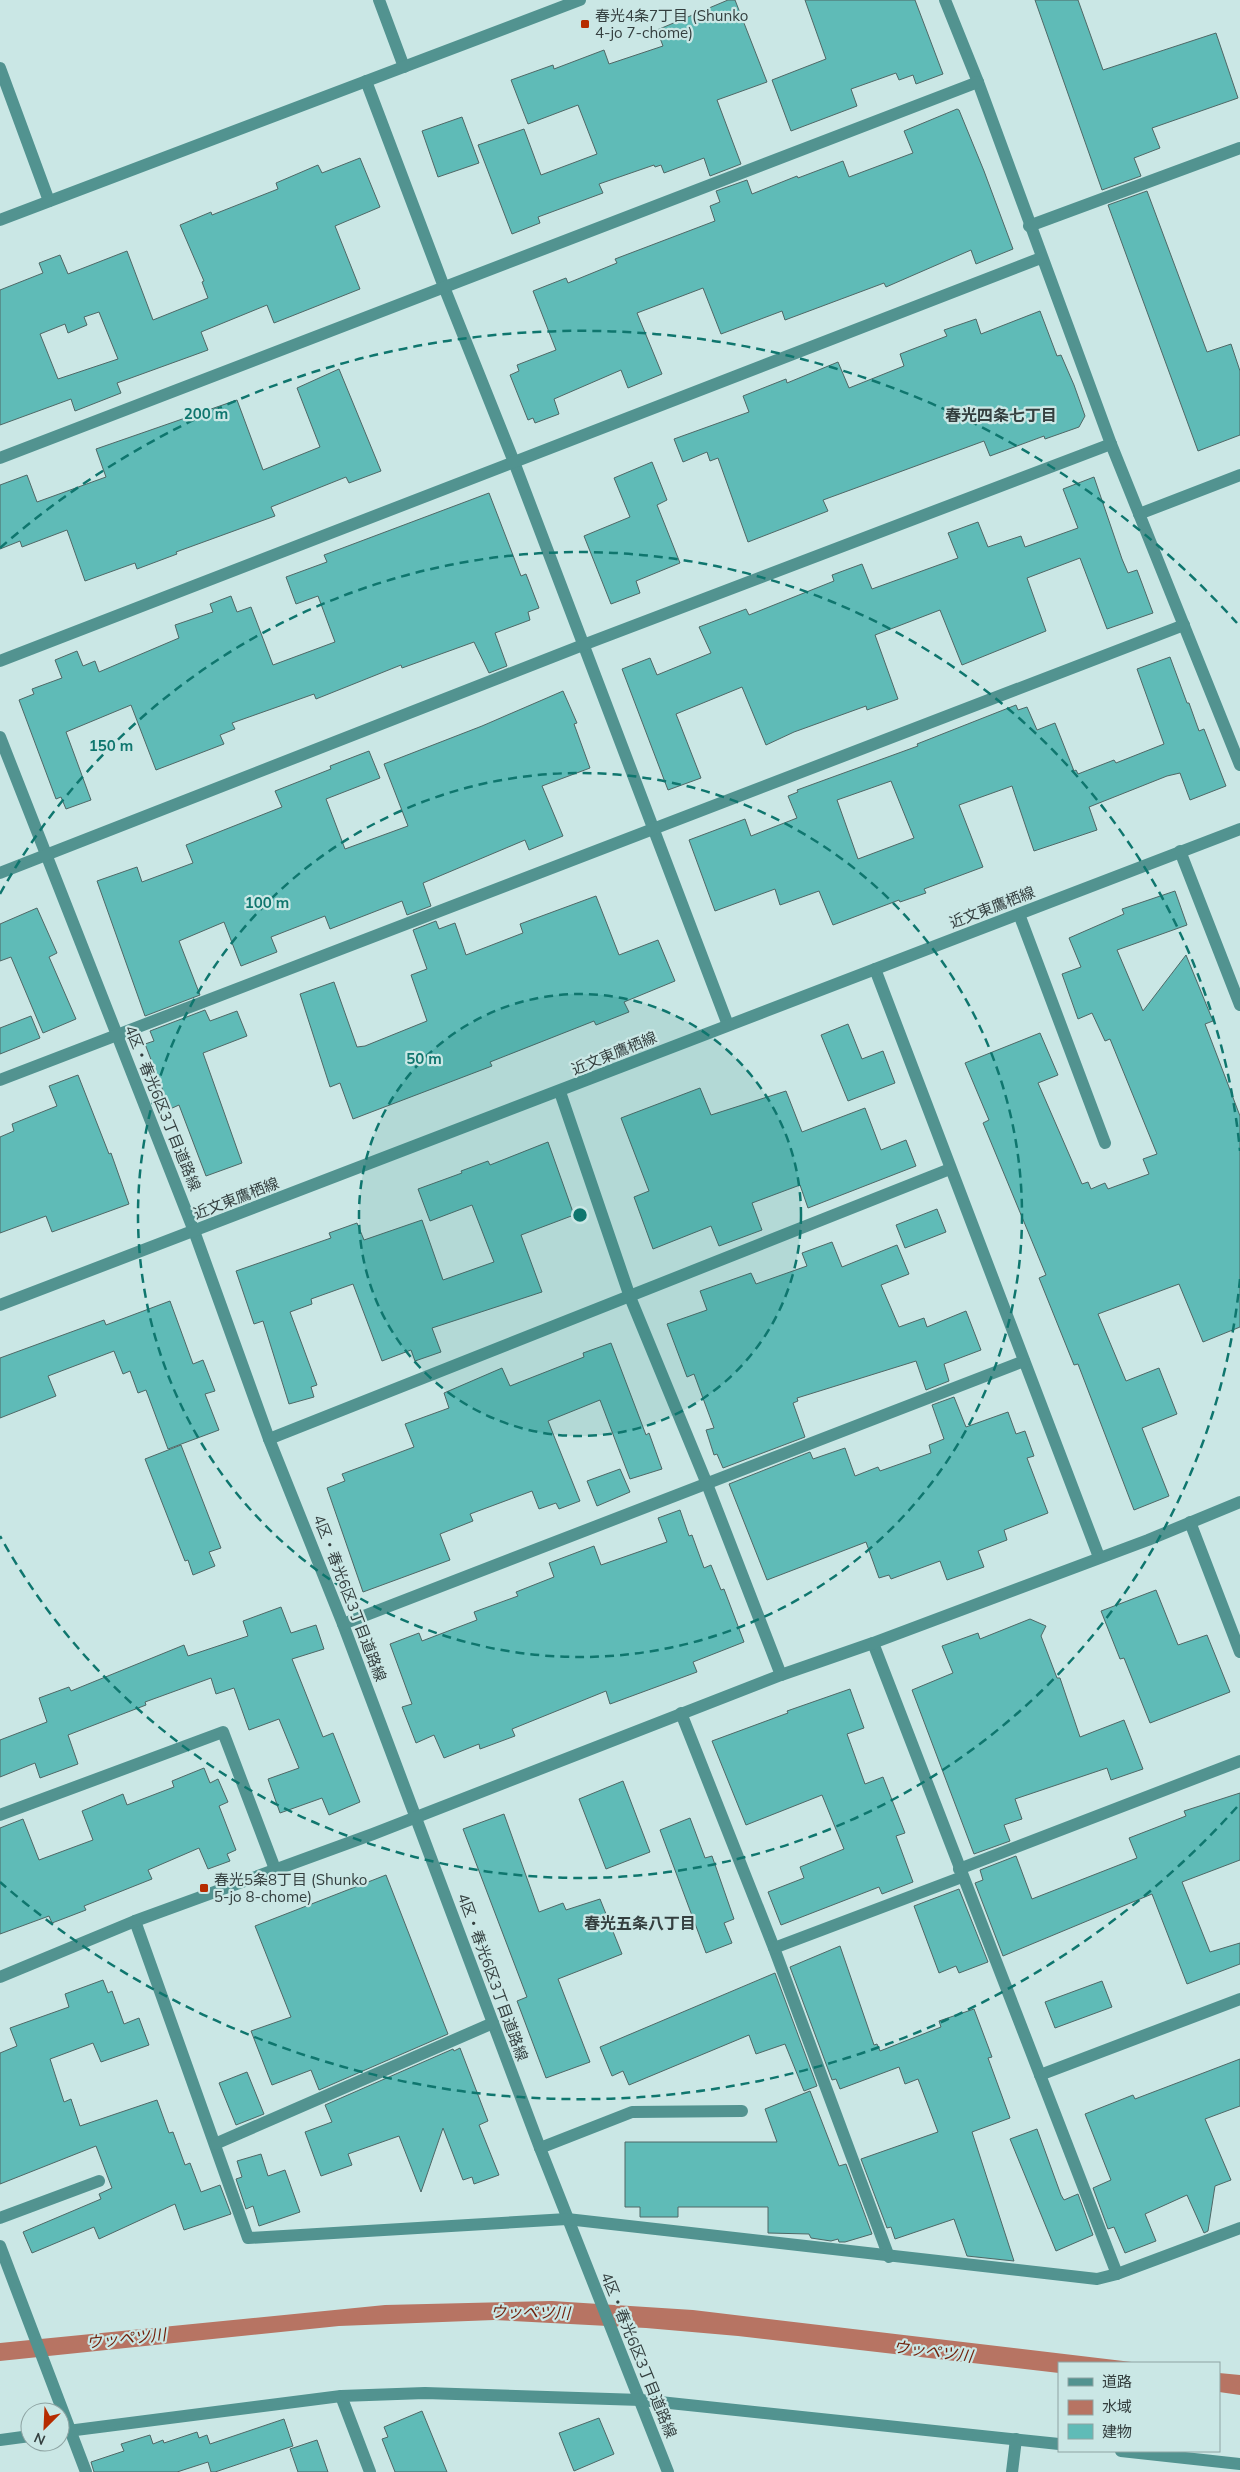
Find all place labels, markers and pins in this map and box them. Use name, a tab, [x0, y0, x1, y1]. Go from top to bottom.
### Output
place label: 春光4条7丁目 (Shunko 4-jo 7-chome)	[595, 6, 748, 42]
marker: 春光4条7丁目 (Shunko 4-jo 7-chome)	[579, 18, 591, 30]
centre of rings	[571, 1206, 589, 1224]
place label: 春光5条8丁目 (Shunko 5-jo 8-chome)	[214, 1870, 367, 1906]
marker: 春光5条8丁目 (Shunko 5-jo 8-chome)	[198, 1882, 210, 1894]

